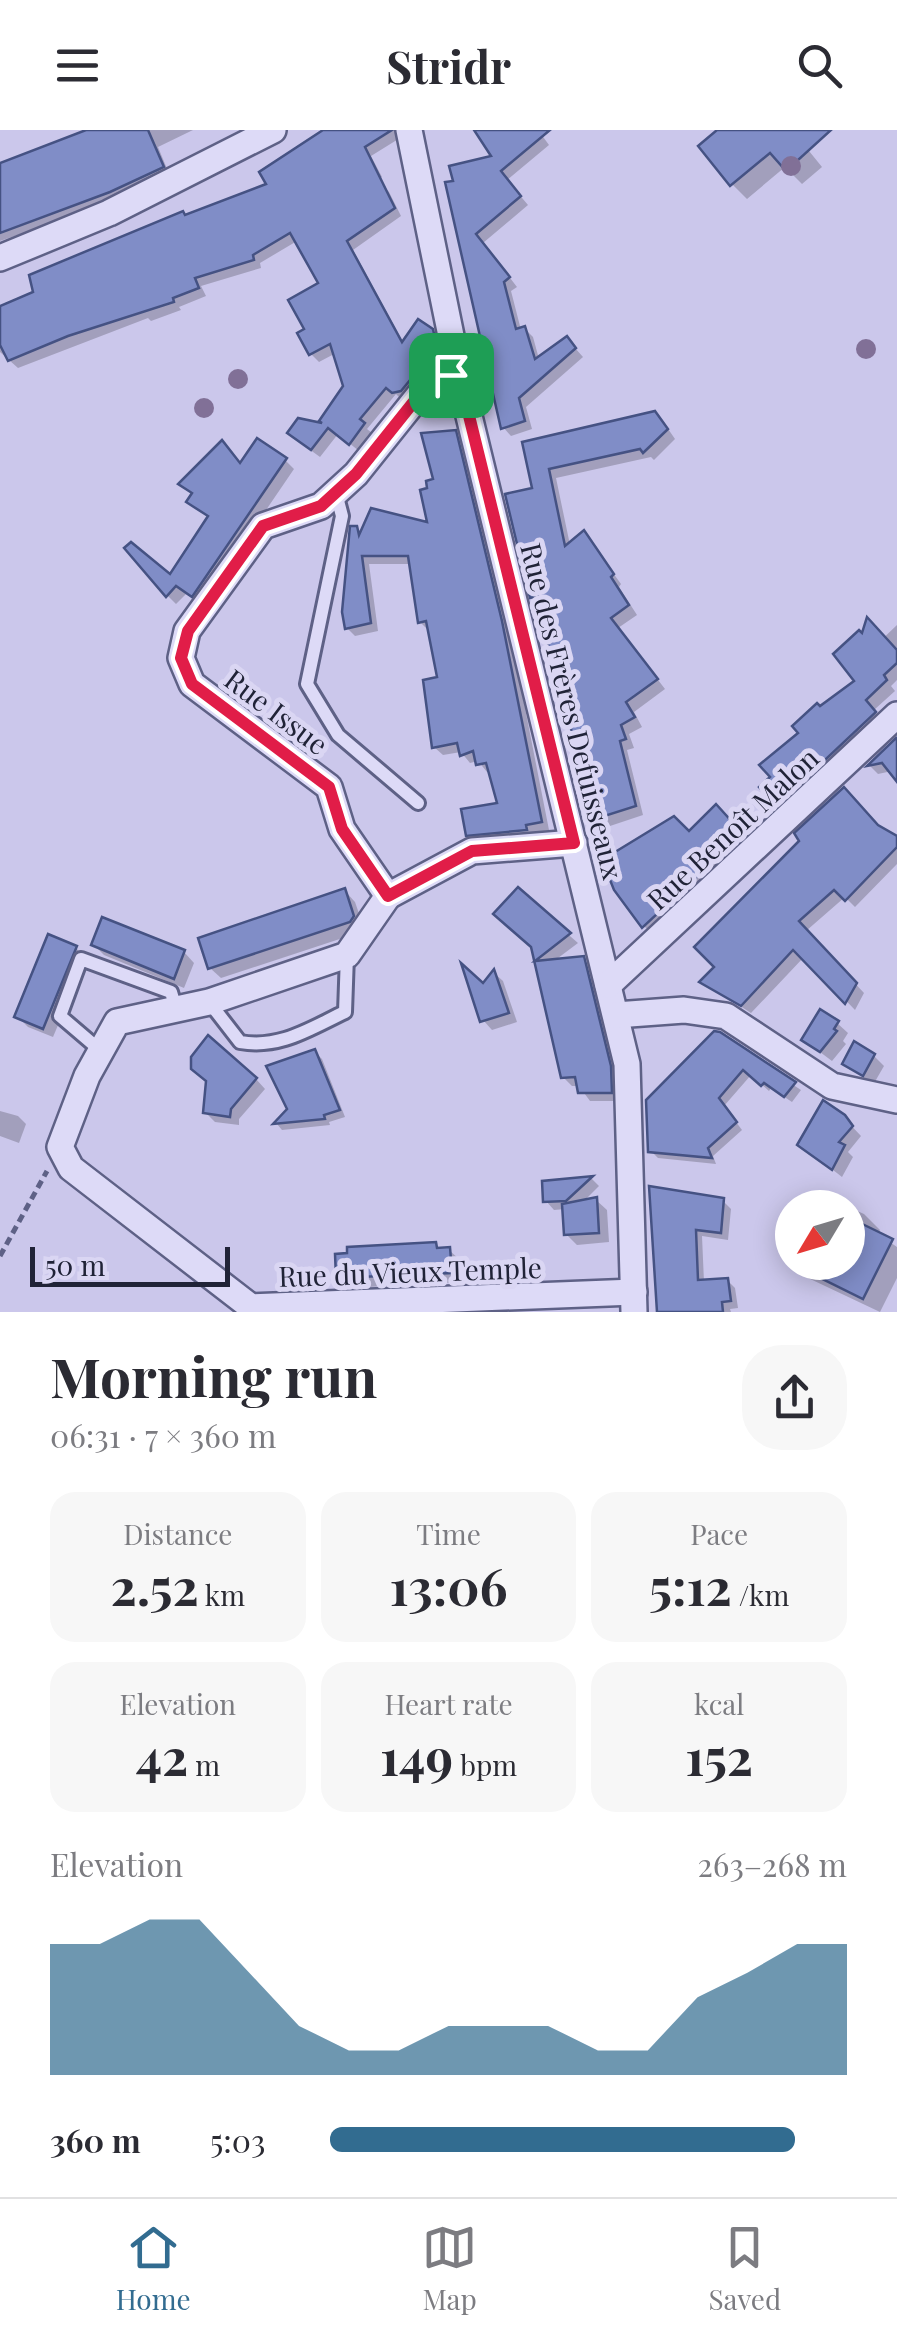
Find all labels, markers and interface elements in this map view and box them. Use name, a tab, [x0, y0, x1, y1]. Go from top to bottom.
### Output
text: Stridr	[386, 35, 511, 95]
icon: menu	[50, 38, 105, 93]
icon: search	[792, 38, 847, 93]
pin	[409, 333, 494, 418]
icon: arrive	[424, 348, 479, 403]
street label: Rue des Frères Defuisseaux	[513, 539, 633, 883]
street label: Rue Issue	[218, 660, 336, 762]
street label: Rue Benoît Malon	[638, 739, 826, 917]
north arrow	[775, 1190, 865, 1280]
map controls	[775, 1190, 865, 1280]
scale bar	[30, 1242, 230, 1286]
text: 50 m	[45, 1246, 105, 1283]
street label: Rue du Vieux Temple	[278, 1248, 542, 1294]
text: Morning run	[50, 1338, 377, 1412]
button: share	[742, 1345, 847, 1450]
text: 06:31 · 7 × 360 m	[50, 1413, 276, 1456]
text: Distance	[123, 1515, 232, 1552]
text: Time	[416, 1515, 481, 1552]
text: Pace	[690, 1515, 748, 1552]
text: 2.52	[111, 1552, 199, 1619]
text: 13:06	[389, 1552, 508, 1619]
text: 5:12	[649, 1552, 732, 1619]
text: km	[199, 1576, 245, 1613]
text: /km	[732, 1576, 789, 1613]
text: Elevation	[120, 1685, 236, 1722]
text: Heart rate	[384, 1685, 513, 1722]
text: kcal	[694, 1685, 744, 1722]
text: 42	[136, 1722, 188, 1789]
text: 149	[380, 1722, 453, 1789]
text: 152	[685, 1722, 753, 1789]
text: m	[188, 1746, 220, 1783]
text: bpm	[453, 1746, 517, 1783]
text: Elevation	[50, 1842, 183, 1885]
text: 263–268 m	[698, 1842, 847, 1885]
text: 360 m	[50, 2118, 141, 2161]
text: 5:03	[210, 2118, 265, 2161]
tab: Home	[116, 2220, 191, 2317]
tab: Map	[422, 2220, 477, 2317]
tab: Saved	[708, 2220, 781, 2317]

